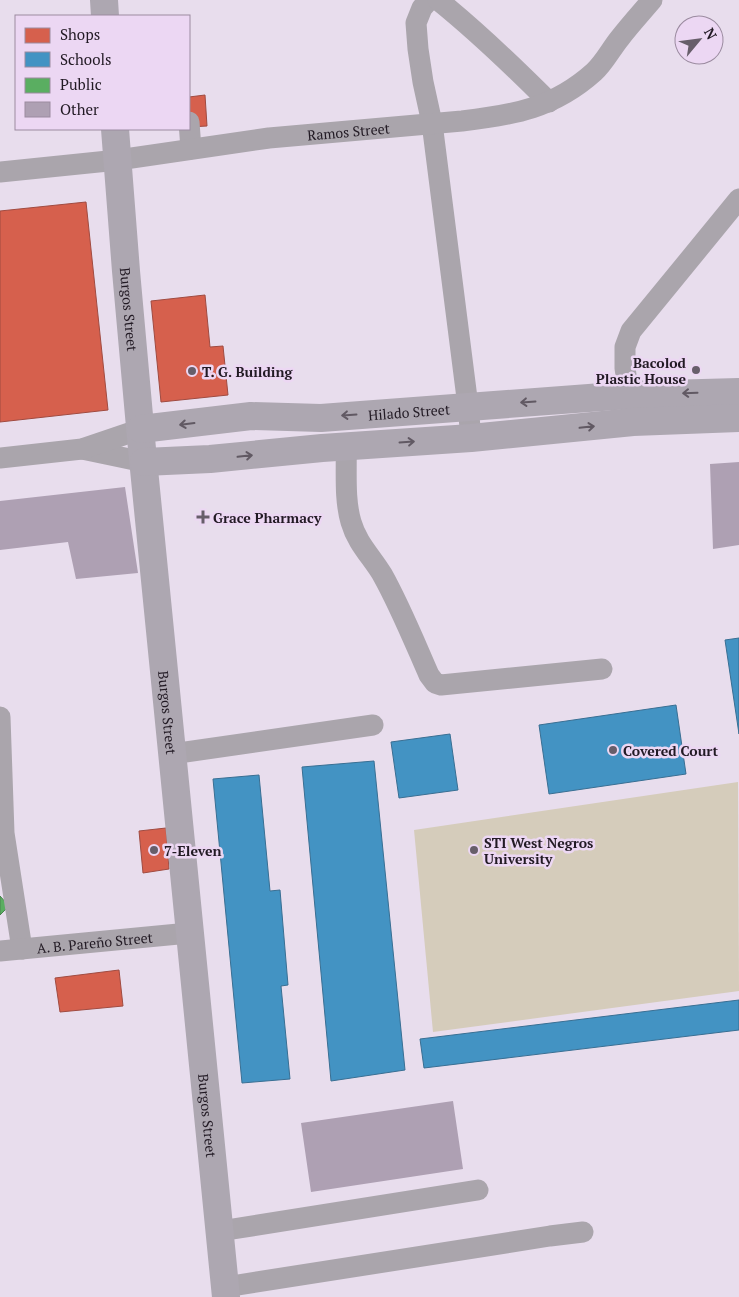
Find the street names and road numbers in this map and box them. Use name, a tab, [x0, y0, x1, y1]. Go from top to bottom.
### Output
street label: Ramos Street	[306, 118, 391, 144]
street label: Burgos Street	[116, 267, 143, 353]
street label: Hilado Street	[367, 399, 451, 424]
street label: Burgos Street	[155, 670, 182, 756]
street label: A. B. Pareño Street	[36, 927, 154, 957]
street label: Burgos Street	[194, 1073, 222, 1159]

